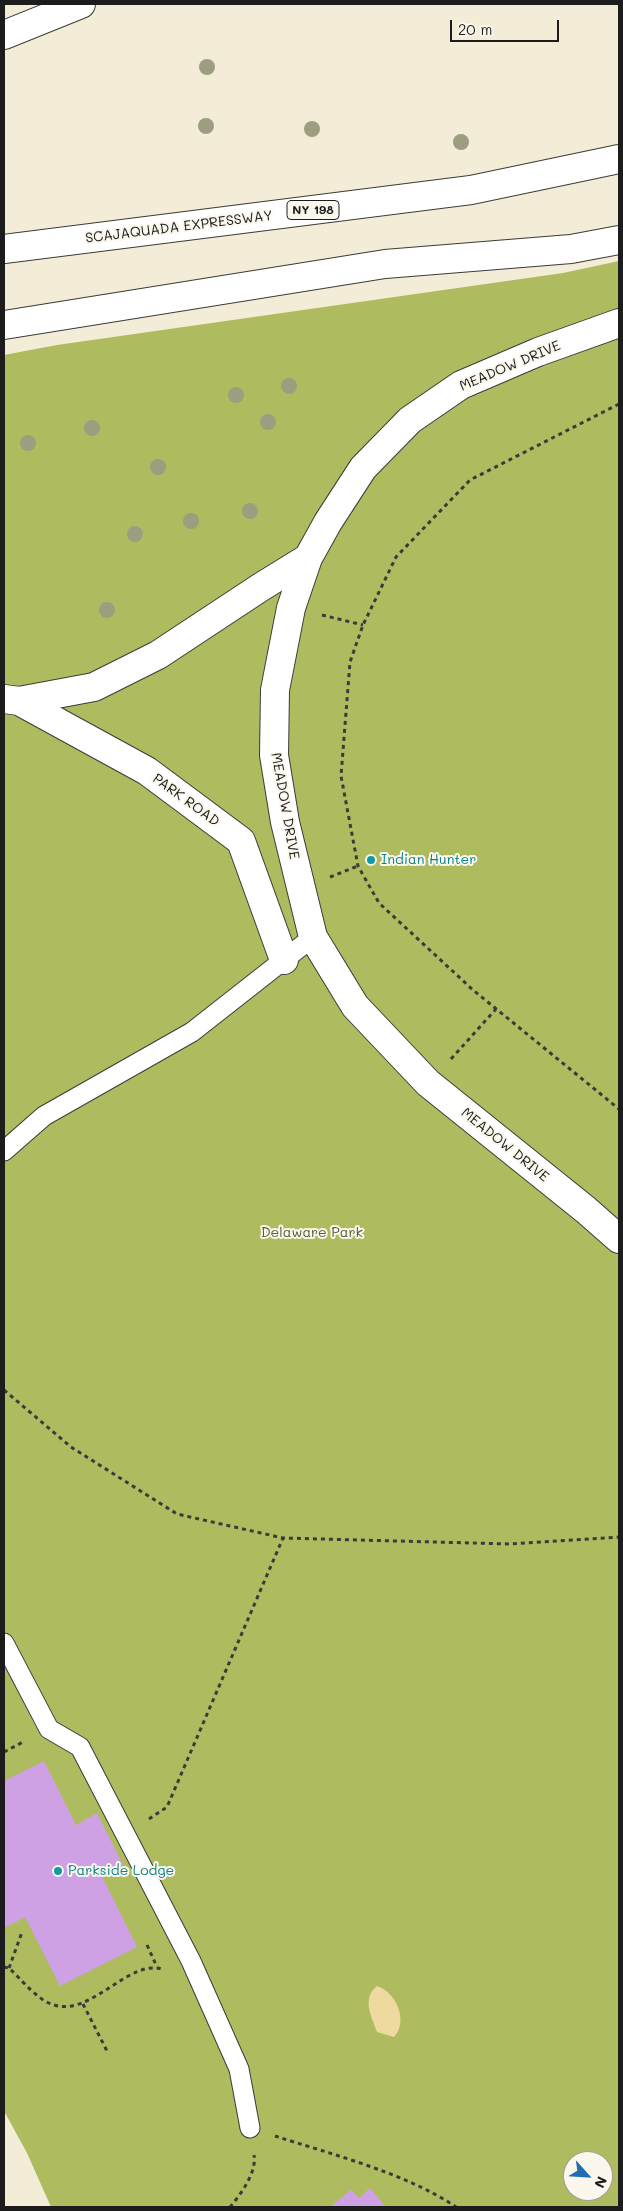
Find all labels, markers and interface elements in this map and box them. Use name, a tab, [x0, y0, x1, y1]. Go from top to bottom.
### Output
scale bar	[453, 10, 562, 42]
text: 20 m	[458, 19, 492, 39]
road number: NY 198	[287, 200, 339, 220]
street label: SCAJAQUADA EXPRESSWAY	[84, 207, 274, 247]
street label: MEADOW DRIVE	[457, 337, 563, 395]
street label: MEADOW DRIVE	[267, 751, 303, 861]
street label: PARK ROAD	[149, 770, 223, 830]
place label: Indian Hunter	[381, 852, 476, 868]
marker: Indian Hunter	[365, 854, 377, 866]
street label: MEADOW DRIVE	[458, 1104, 552, 1186]
park label: Delaware Park	[261, 1225, 363, 1241]
place label: Parkside Lodge	[68, 1863, 174, 1879]
marker: Parkside Lodge	[52, 1865, 64, 1877]
north arrow	[563, 2151, 613, 2201]
text: N	[590, 2173, 612, 2191]

